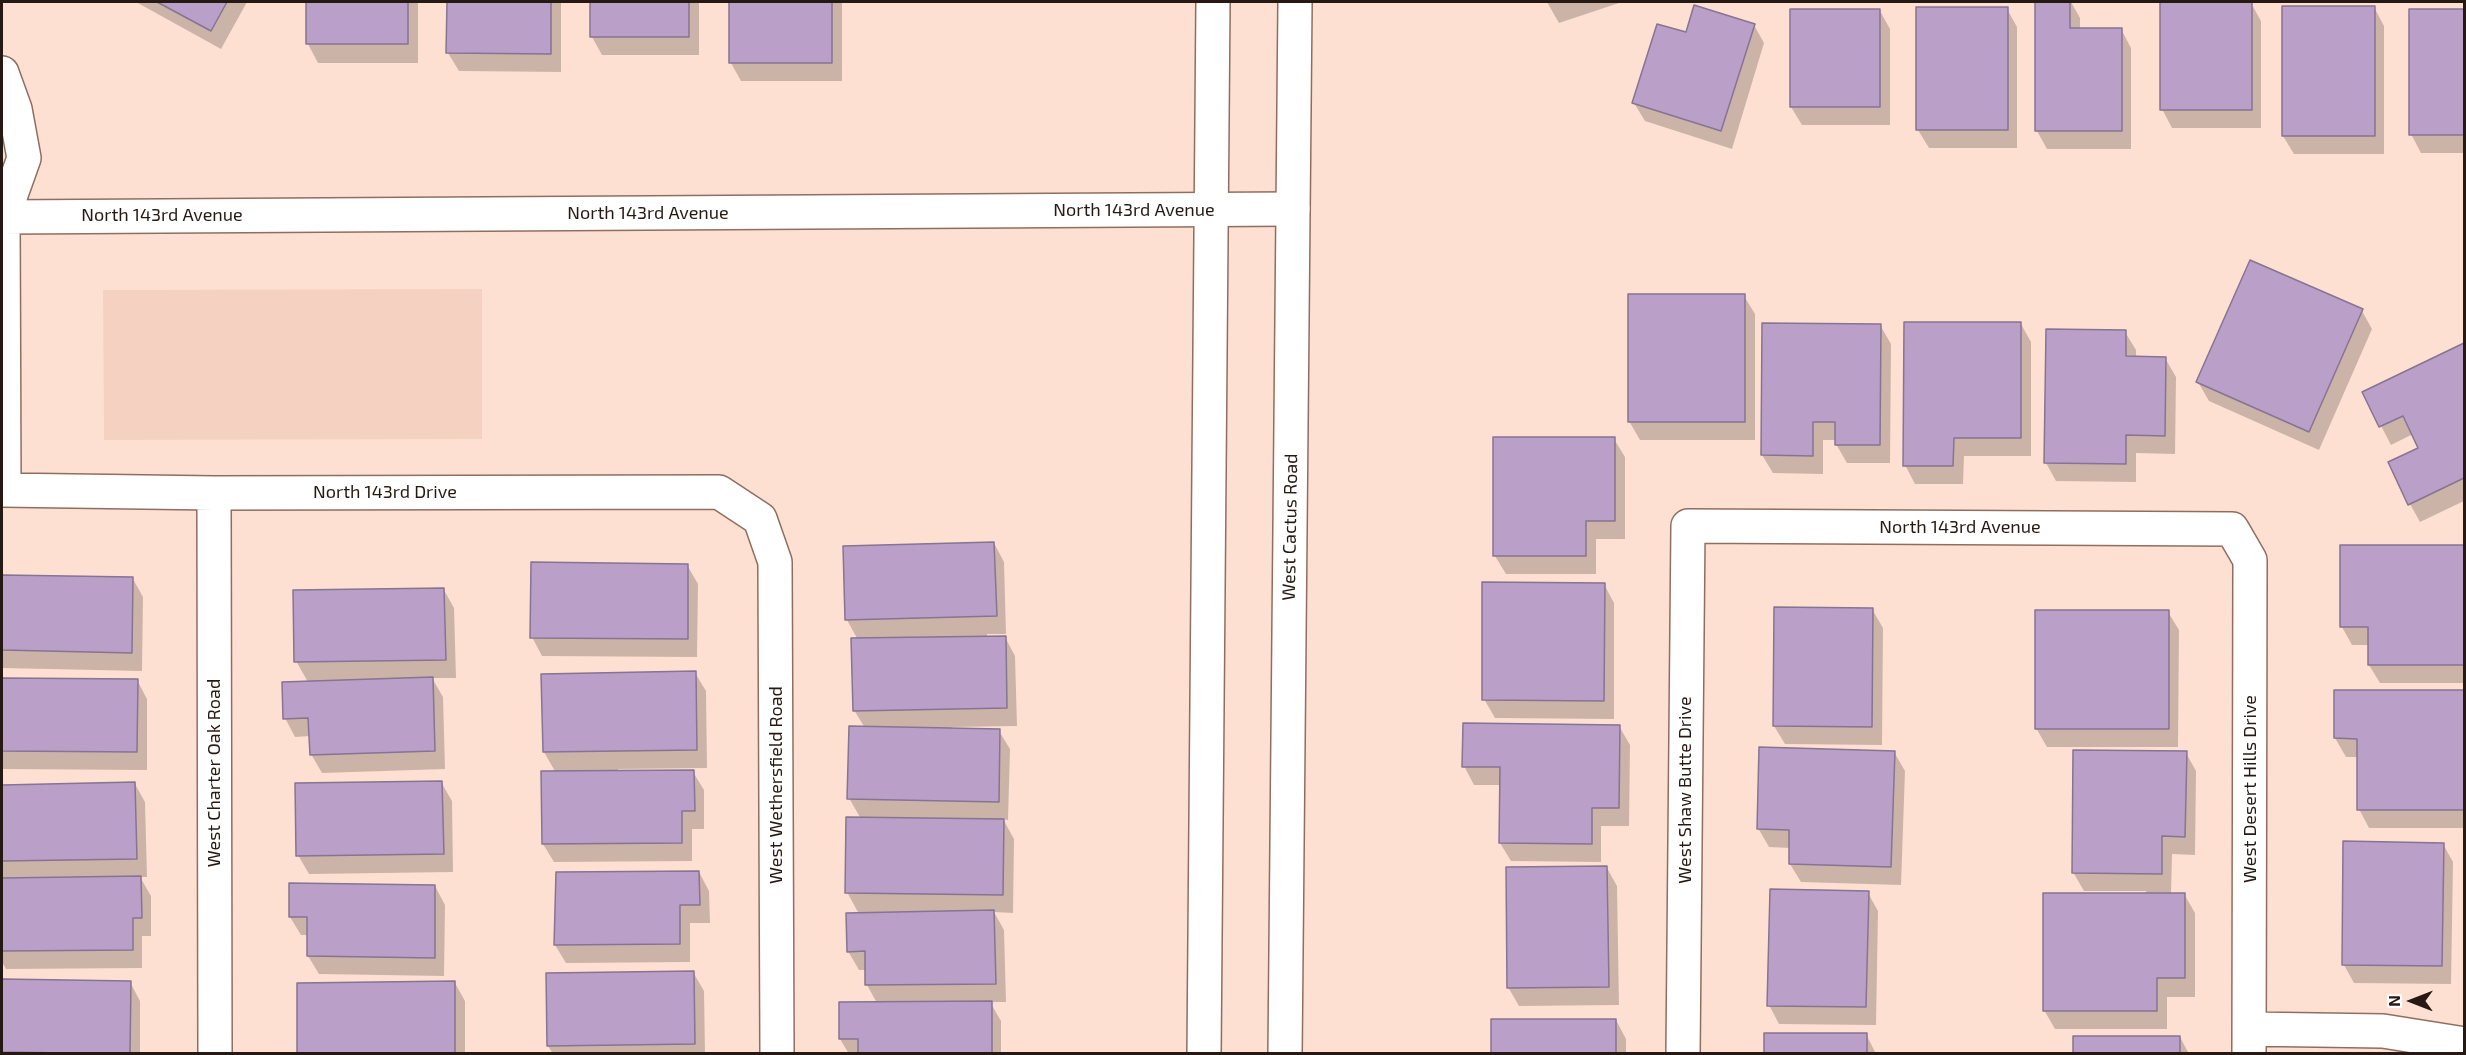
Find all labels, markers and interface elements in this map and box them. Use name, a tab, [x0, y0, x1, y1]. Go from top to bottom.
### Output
street label: North 143rd Avenue	[1053, 199, 1215, 221]
street label: North 143rd Avenue	[567, 202, 729, 224]
street label: North 143rd Avenue	[81, 204, 243, 226]
street label: West Cactus Road	[1278, 453, 1302, 601]
street label: North 143rd Drive	[313, 481, 457, 503]
street label: North 143rd Avenue	[1879, 516, 2041, 538]
street label: West Charter Oak Road	[203, 679, 225, 867]
street label: West Wethersfield Road	[765, 686, 787, 884]
street label: West Desert Hills Drive	[2239, 695, 2261, 883]
street label: West Shaw Butte Drive	[1674, 696, 1696, 884]
north arrow	[2382, 971, 2442, 1031]
text: N	[2384, 995, 2403, 1007]

